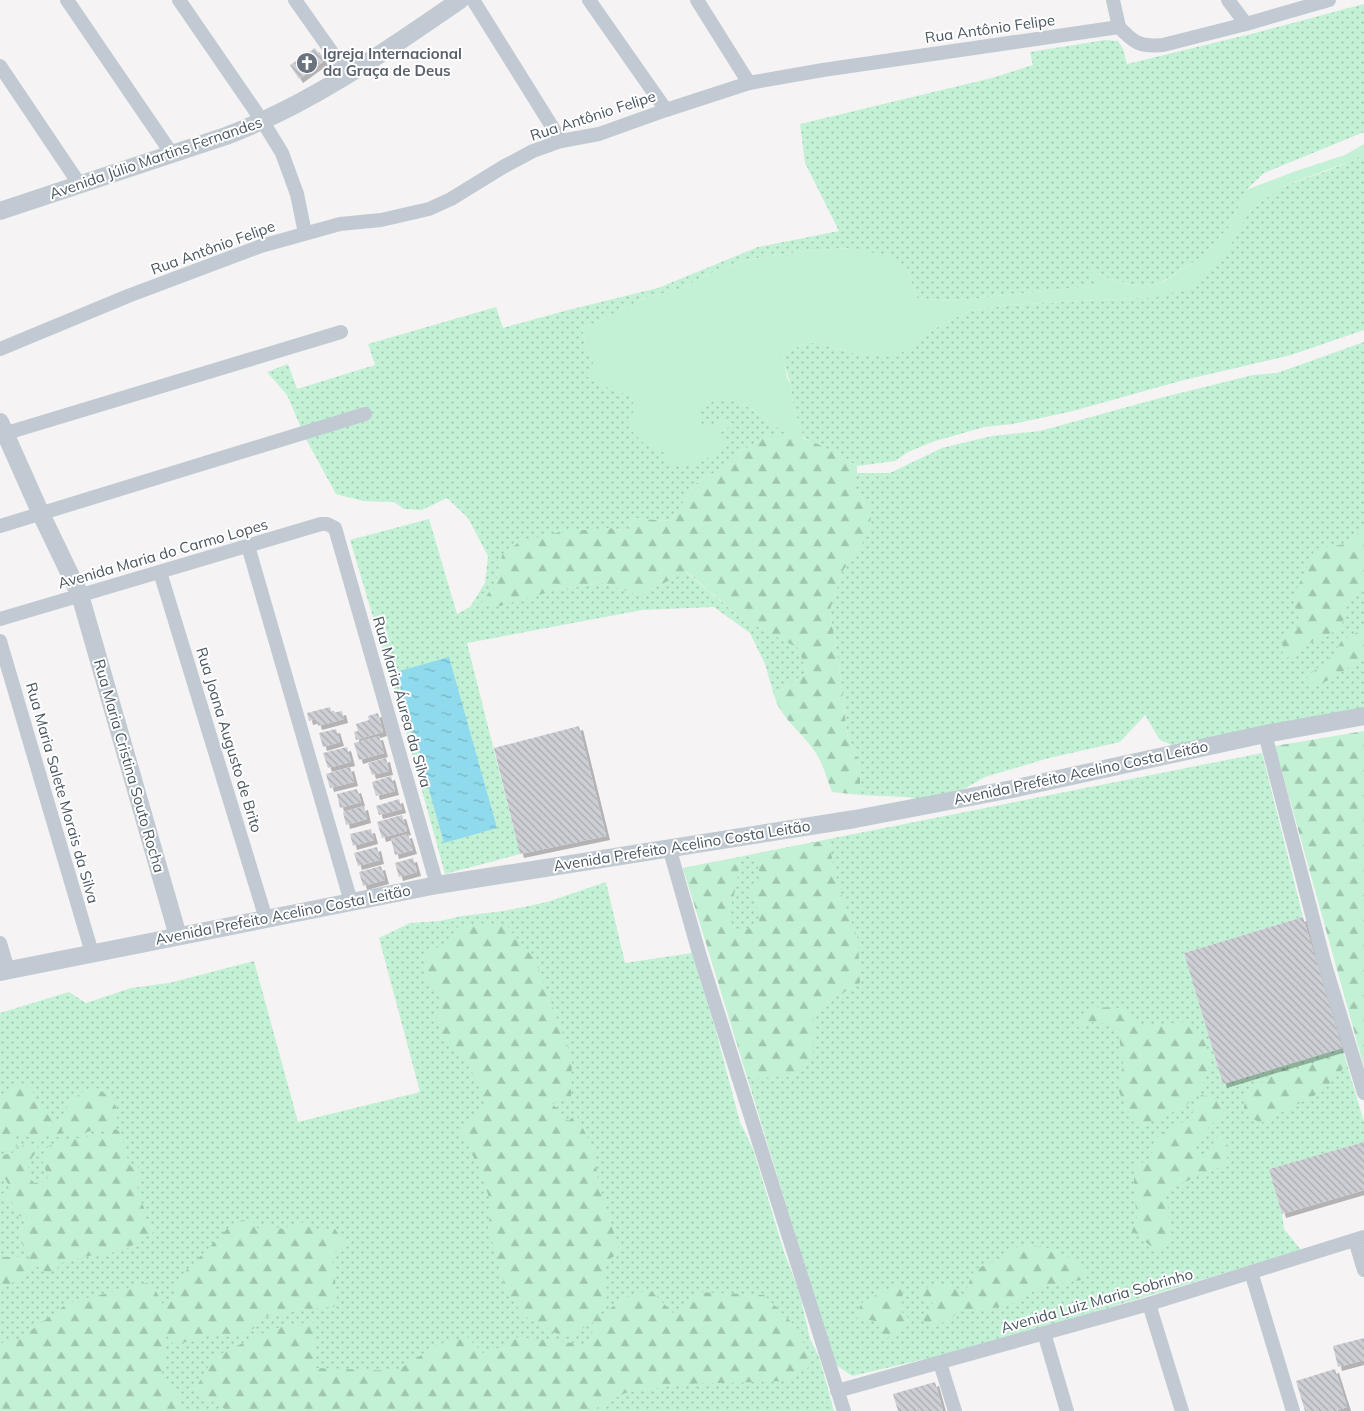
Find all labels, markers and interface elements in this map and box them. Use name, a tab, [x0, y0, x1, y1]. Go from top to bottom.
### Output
street label: Rua Antônio Felipe	[924, 10, 1056, 47]
place label: Igreja Internacional da Graça de Deus	[323, 44, 462, 80]
church icon: Igreja Internacional da Graça de Deus	[295, 51, 319, 75]
street label: Rua Antônio Felipe	[528, 86, 658, 145]
street label: Avenida Júlio Martins Fernandes	[47, 112, 265, 203]
street label: Rua Antônio Felipe	[148, 216, 278, 279]
street label: Avenida Maria do Carmo Lopes	[56, 514, 270, 593]
street label: Rua Maria Áurea da Silva	[369, 614, 436, 790]
street label: Rua Joana Augusto de Brito	[192, 645, 267, 835]
street label: Rua Maria Cristina Souto Rocha	[90, 657, 169, 875]
street label: Rua Maria Salete Morais da Silva	[22, 680, 103, 906]
street label: Avenida Prefeito Acelino Costa Leitão	[952, 736, 1210, 809]
street label: Avenida Prefeito Acelino Costa Leitão	[552, 816, 812, 875]
street label: Avenida Prefeito Acelino Costa Leitão	[154, 880, 412, 949]
street label: Avenida Luiz Maria Sobrinho	[999, 1264, 1195, 1337]

